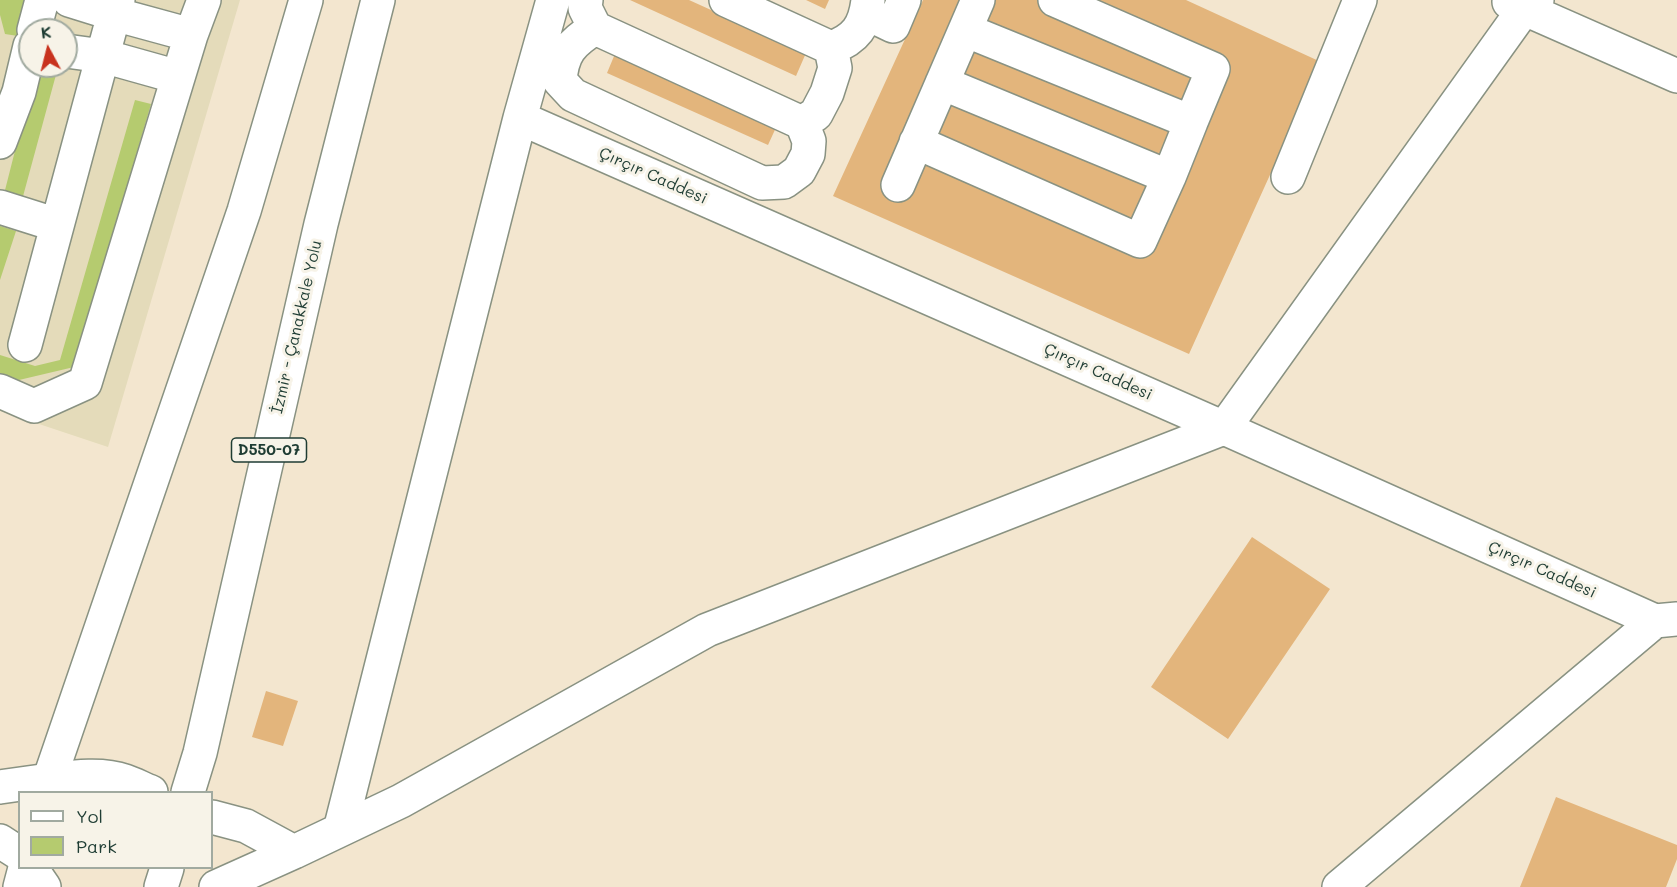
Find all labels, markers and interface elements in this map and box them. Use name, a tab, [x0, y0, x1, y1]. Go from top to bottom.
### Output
north arrow	[18, 18, 78, 78]
text: K	[39, 21, 52, 43]
street label: Çırçır Caddesi	[596, 144, 710, 208]
street label: İzmir - Çanakkale Yolu	[268, 238, 326, 416]
street label: Çırçır Caddesi	[1041, 340, 1155, 404]
road number: D550-07	[232, 438, 306, 462]
street label: Çırçır Caddesi	[1485, 538, 1599, 602]
legend	[18, 791, 213, 869]
text: Yol	[76, 804, 103, 828]
text: Park	[76, 834, 117, 858]

